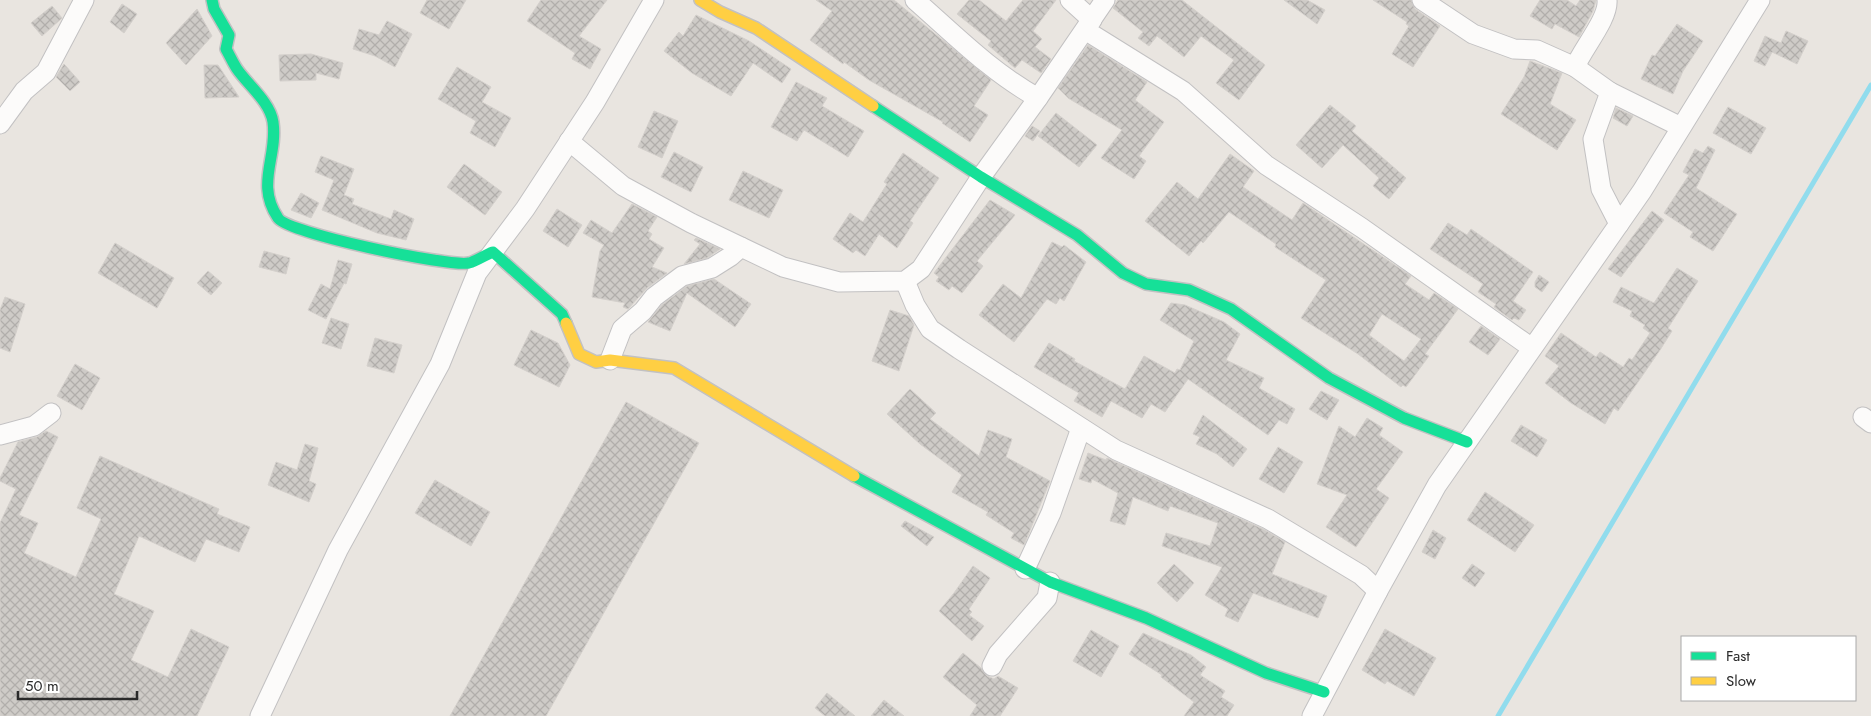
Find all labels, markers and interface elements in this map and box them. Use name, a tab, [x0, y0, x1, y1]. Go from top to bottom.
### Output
legend	[1681, 636, 1856, 701]
text: Fast	[1726, 645, 1750, 667]
scale bar	[18, 668, 136, 700]
text: Slow	[1726, 670, 1757, 692]
text: 50 m	[25, 675, 59, 697]

